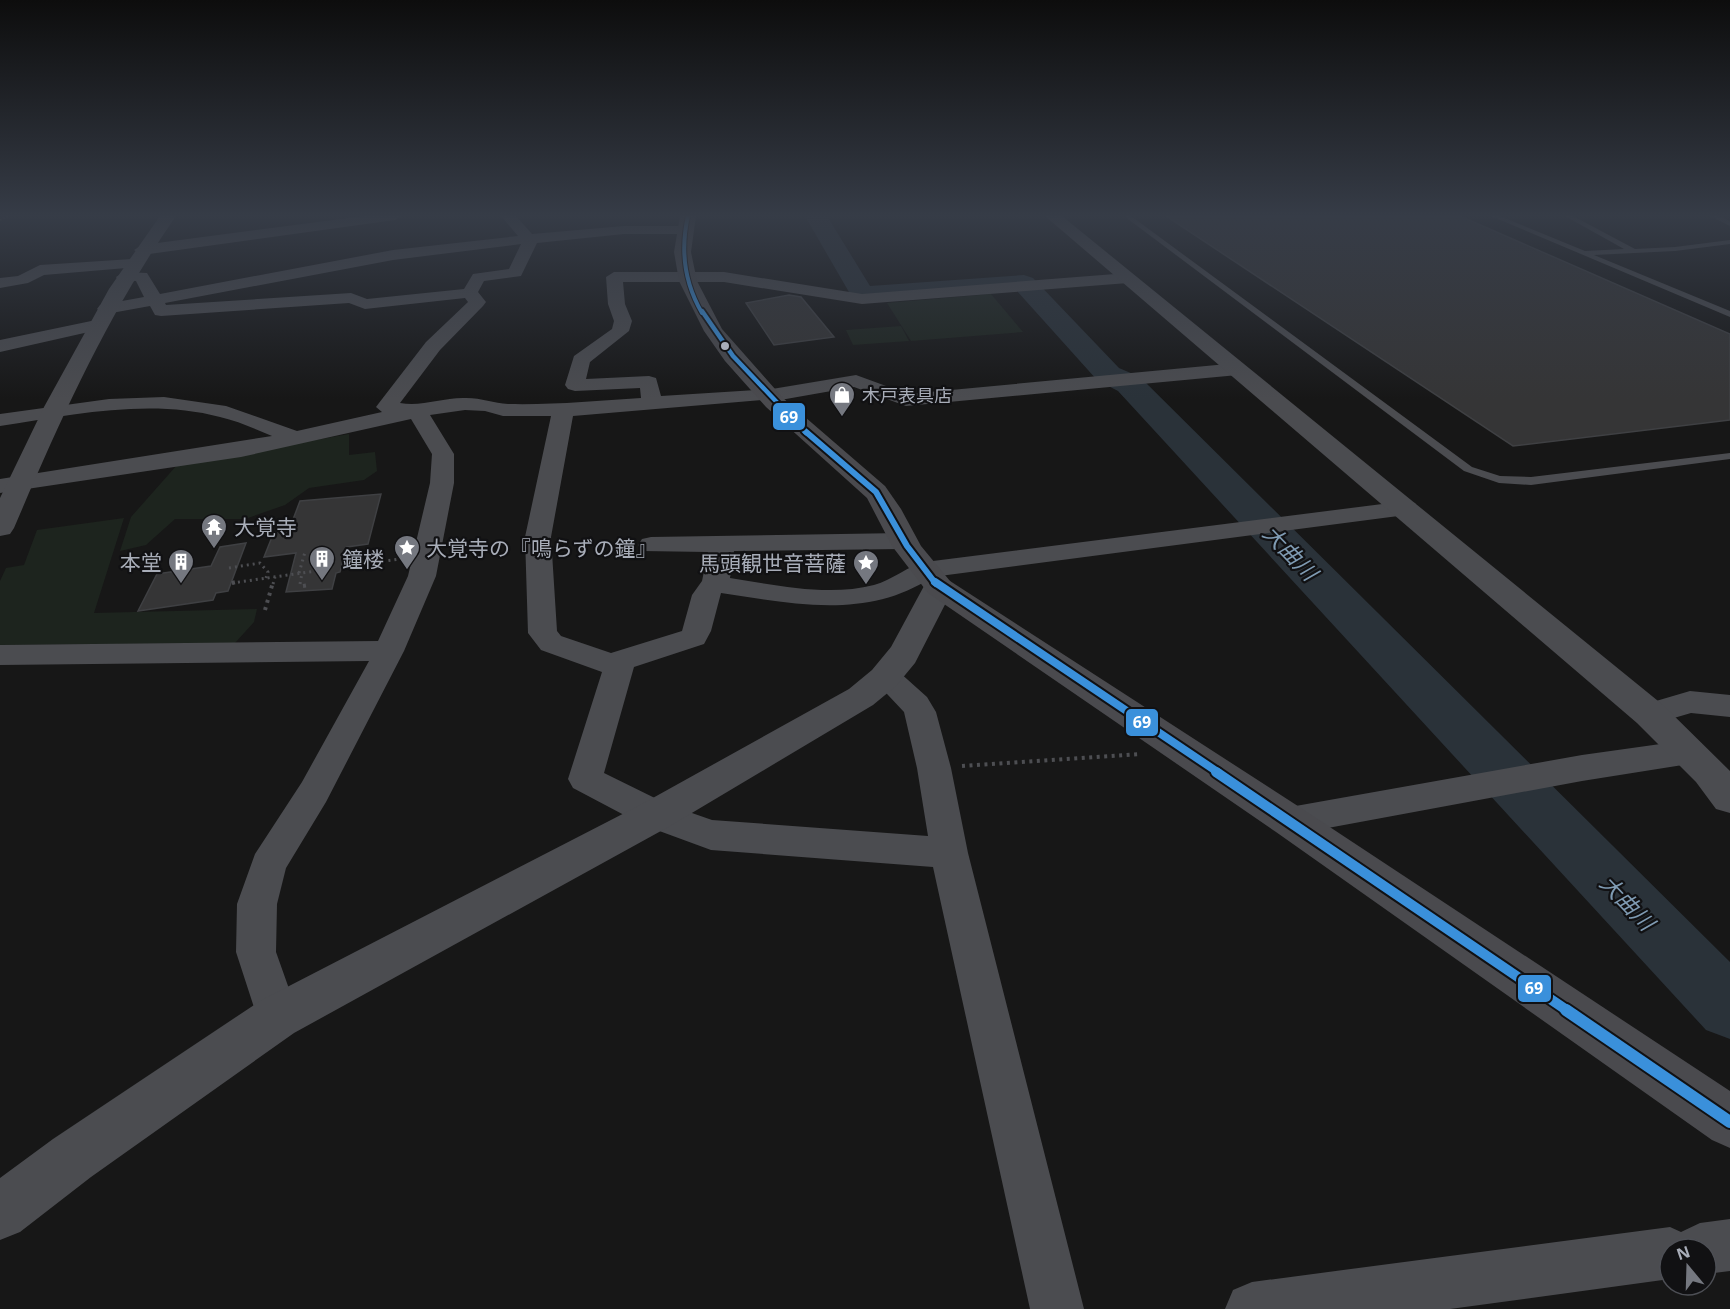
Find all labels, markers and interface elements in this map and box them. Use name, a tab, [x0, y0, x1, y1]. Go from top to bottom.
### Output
unlabelled marker	[719, 340, 731, 352]
shop icon: 木戸表具店	[827, 380, 857, 418]
place label: 木戸表具店	[862, 383, 952, 407]
line badge: 69	[772, 402, 806, 431]
text: 69	[780, 406, 798, 428]
temple icon: 大覚寺	[199, 512, 229, 550]
place label: 大覚寺	[234, 513, 297, 541]
water label: 大曲川	[1257, 518, 1326, 588]
place icon: 大覚寺の『鳴らずの鐘』	[392, 533, 422, 571]
place label: 大覚寺の『鳴らずの鐘』	[426, 534, 657, 562]
building icon: 鐘楼	[307, 544, 337, 582]
place label: 鐘楼	[342, 545, 384, 573]
building icon: 本堂	[166, 547, 196, 585]
place label: 本堂	[120, 548, 162, 576]
place icon: 馬頭観世音菩薩	[851, 548, 881, 586]
place label: 馬頭観世音菩薩	[699, 549, 846, 577]
line badge: 69	[1125, 708, 1159, 737]
text: 69	[1133, 711, 1151, 733]
water label: 大曲川	[1594, 868, 1663, 938]
line badge: 69	[1517, 974, 1552, 1003]
text: 69	[1525, 977, 1543, 999]
north arrow	[1658, 1237, 1718, 1297]
text: N	[1673, 1240, 1693, 1265]

